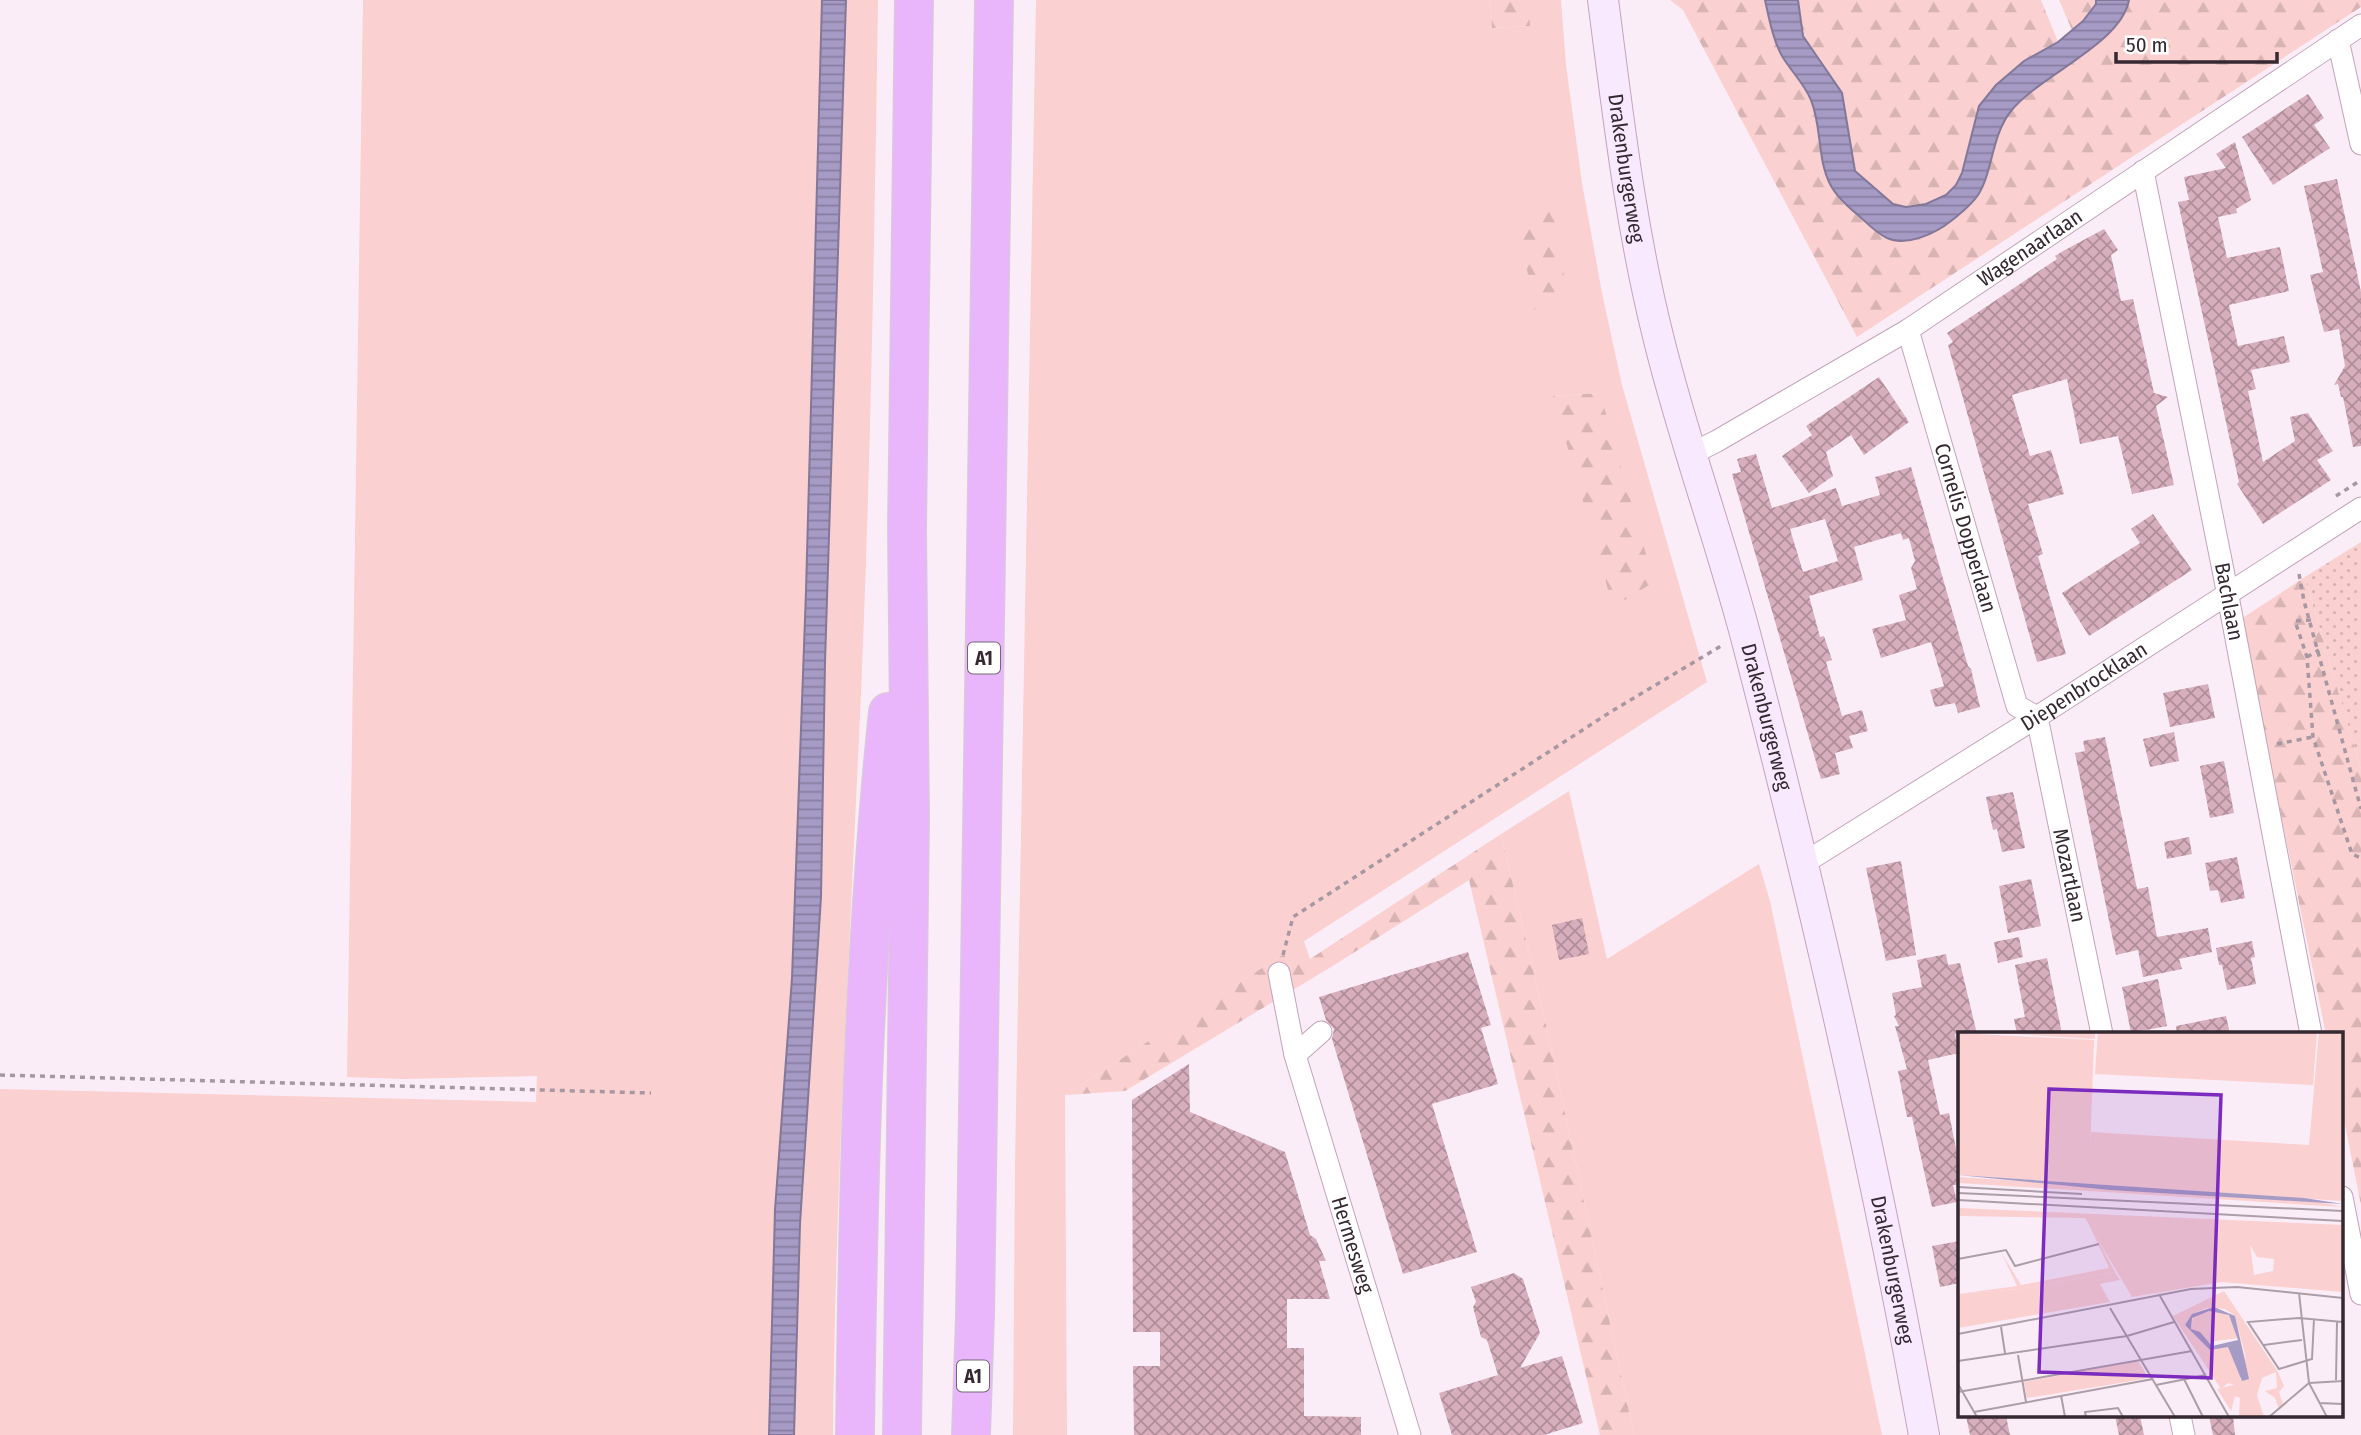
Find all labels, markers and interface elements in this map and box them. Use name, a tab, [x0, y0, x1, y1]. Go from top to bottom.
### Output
scale bar	[2116, 21, 2277, 65]
text: 50 m	[2126, 32, 2168, 58]
street label: Drakenburgerweg	[1602, 92, 1651, 245]
street label: Wagenaarlaan	[1972, 203, 2087, 292]
street label: Cornelis Dopperlaan	[1928, 440, 2002, 616]
street label: Bachlaan	[2209, 560, 2249, 643]
street label: Diepenbrocklaan	[2016, 636, 2152, 737]
street label: Drakenburgerweg	[1735, 641, 1797, 793]
road number: A1	[968, 642, 1000, 674]
street label: Mozartlaan	[2047, 826, 2092, 925]
inset map	[1958, 1032, 2344, 1418]
street label: Hermesweg	[1326, 1193, 1379, 1297]
street label: Drakenburgerweg	[1865, 1193, 1920, 1346]
road number: A1	[957, 1360, 989, 1392]

